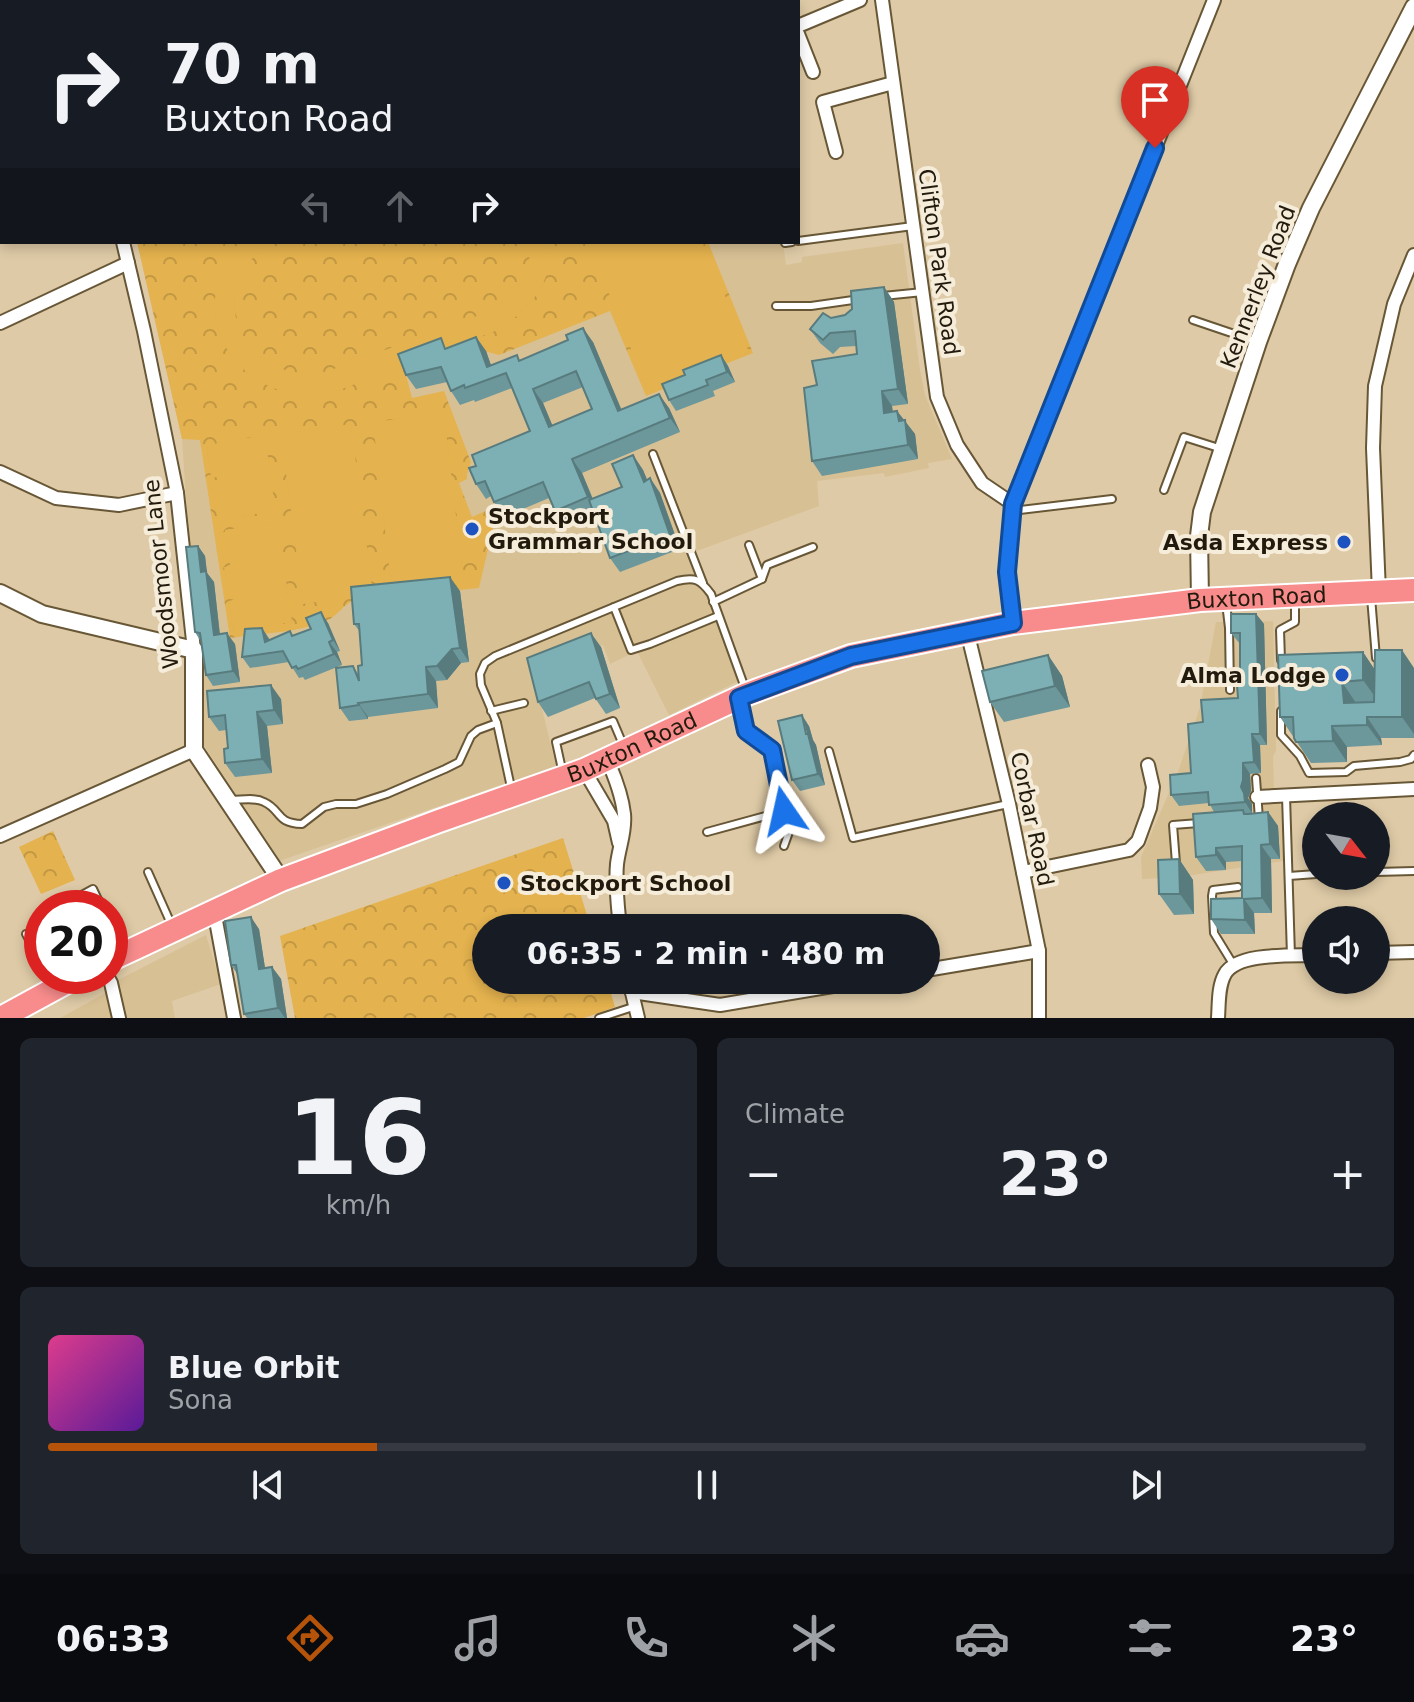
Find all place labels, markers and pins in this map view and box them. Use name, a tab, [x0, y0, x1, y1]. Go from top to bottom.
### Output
pin	[1121, 66, 1189, 148]
place label: Stockport Grammar School	[488, 504, 693, 554]
marker: Stockport Grammar School	[463, 520, 481, 538]
place label: Asda Express	[1163, 530, 1328, 555]
marker: Asda Express	[1335, 533, 1353, 551]
place label: Alma Lodge	[1180, 663, 1326, 688]
marker: Alma Lodge	[1333, 666, 1351, 684]
place label: Stockport School	[520, 871, 731, 896]
marker: Stockport School	[495, 874, 513, 892]

